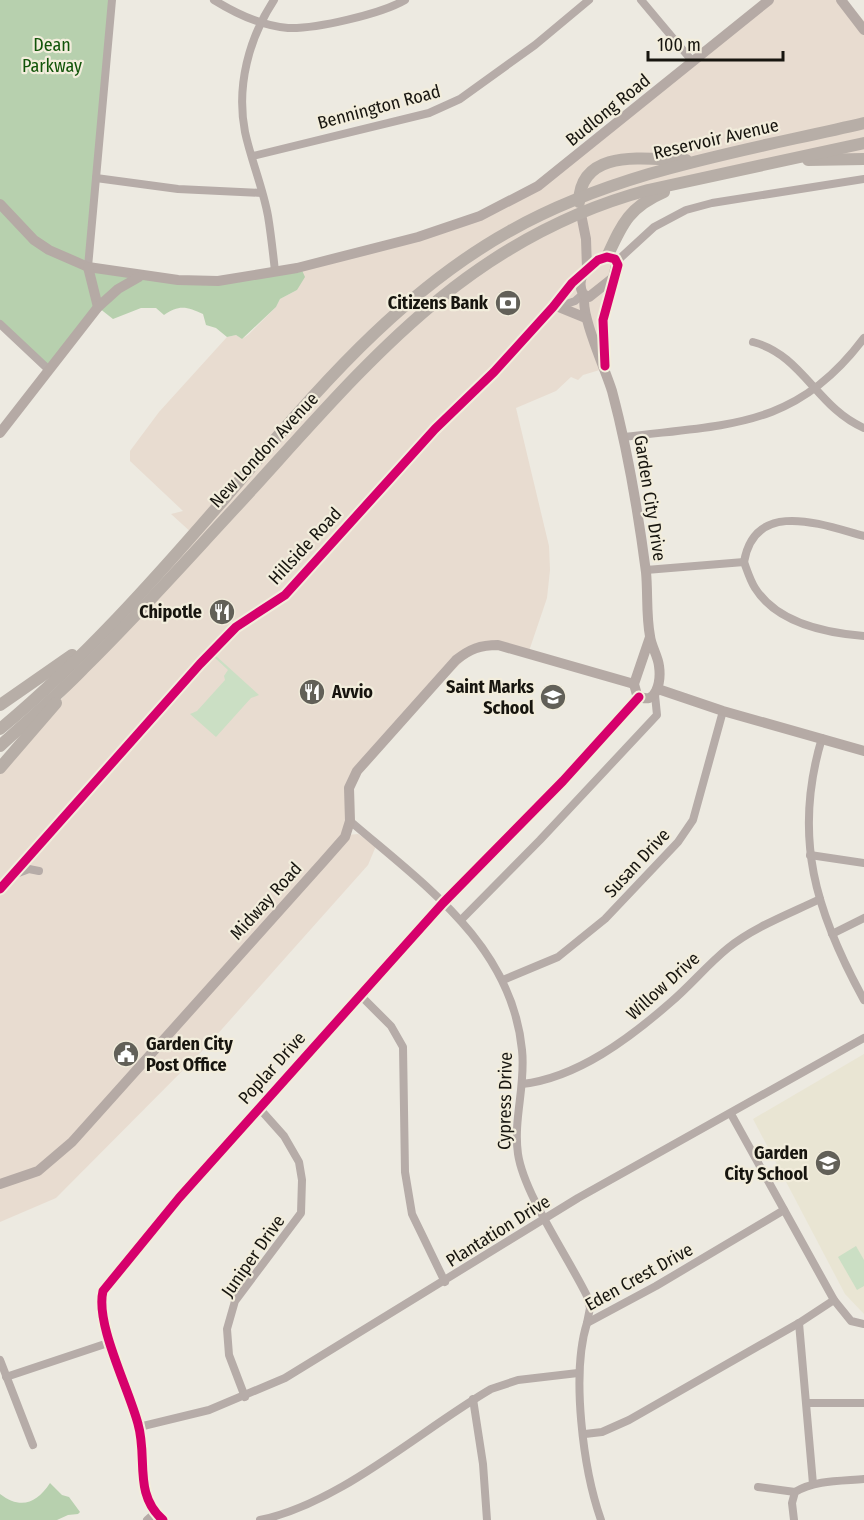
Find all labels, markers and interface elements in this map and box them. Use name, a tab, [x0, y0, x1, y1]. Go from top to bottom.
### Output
scale bar	[648, 24, 783, 62]
park label: Dean Parkway	[22, 34, 82, 77]
text: 100 m	[657, 34, 701, 56]
street label: Budlong Road	[561, 69, 655, 151]
street label: Bennington Road	[315, 80, 443, 134]
street label: Reservoir Avenue	[651, 114, 781, 164]
bank icon: Citizens Bank	[493, 288, 523, 318]
place label: Citizens Bank	[388, 292, 489, 314]
street label: New London Avenue	[205, 388, 323, 512]
street label: Garden City Drive	[629, 434, 671, 563]
street label: Hillside Road	[264, 503, 346, 589]
restaurant icon: Chipotle	[207, 597, 237, 627]
place label: Chipotle	[139, 601, 202, 623]
place label: Saint Marks School	[446, 676, 534, 719]
restaurant icon: Avvio	[297, 677, 327, 707]
place label: Avvio	[331, 681, 373, 703]
school or university icon: Saint Marks School	[538, 682, 568, 712]
street label: Susan Drive	[599, 824, 675, 902]
street label: Midway Road	[225, 858, 307, 944]
street label: Willow Drive	[622, 947, 704, 1025]
street label: Poplar Drive	[234, 1027, 310, 1109]
place label: Garden City Post Office	[146, 1033, 233, 1076]
public building icon: Garden City Post Office	[111, 1039, 141, 1069]
street label: Cypress Drive	[493, 1052, 517, 1150]
place label: Garden City School	[725, 1142, 808, 1185]
school or university icon: Garden City School	[813, 1148, 843, 1178]
street label: Plantation Drive	[442, 1190, 554, 1272]
street label: Juniper Drive	[217, 1211, 289, 1301]
street label: Eden Crest Drive	[581, 1238, 697, 1316]

